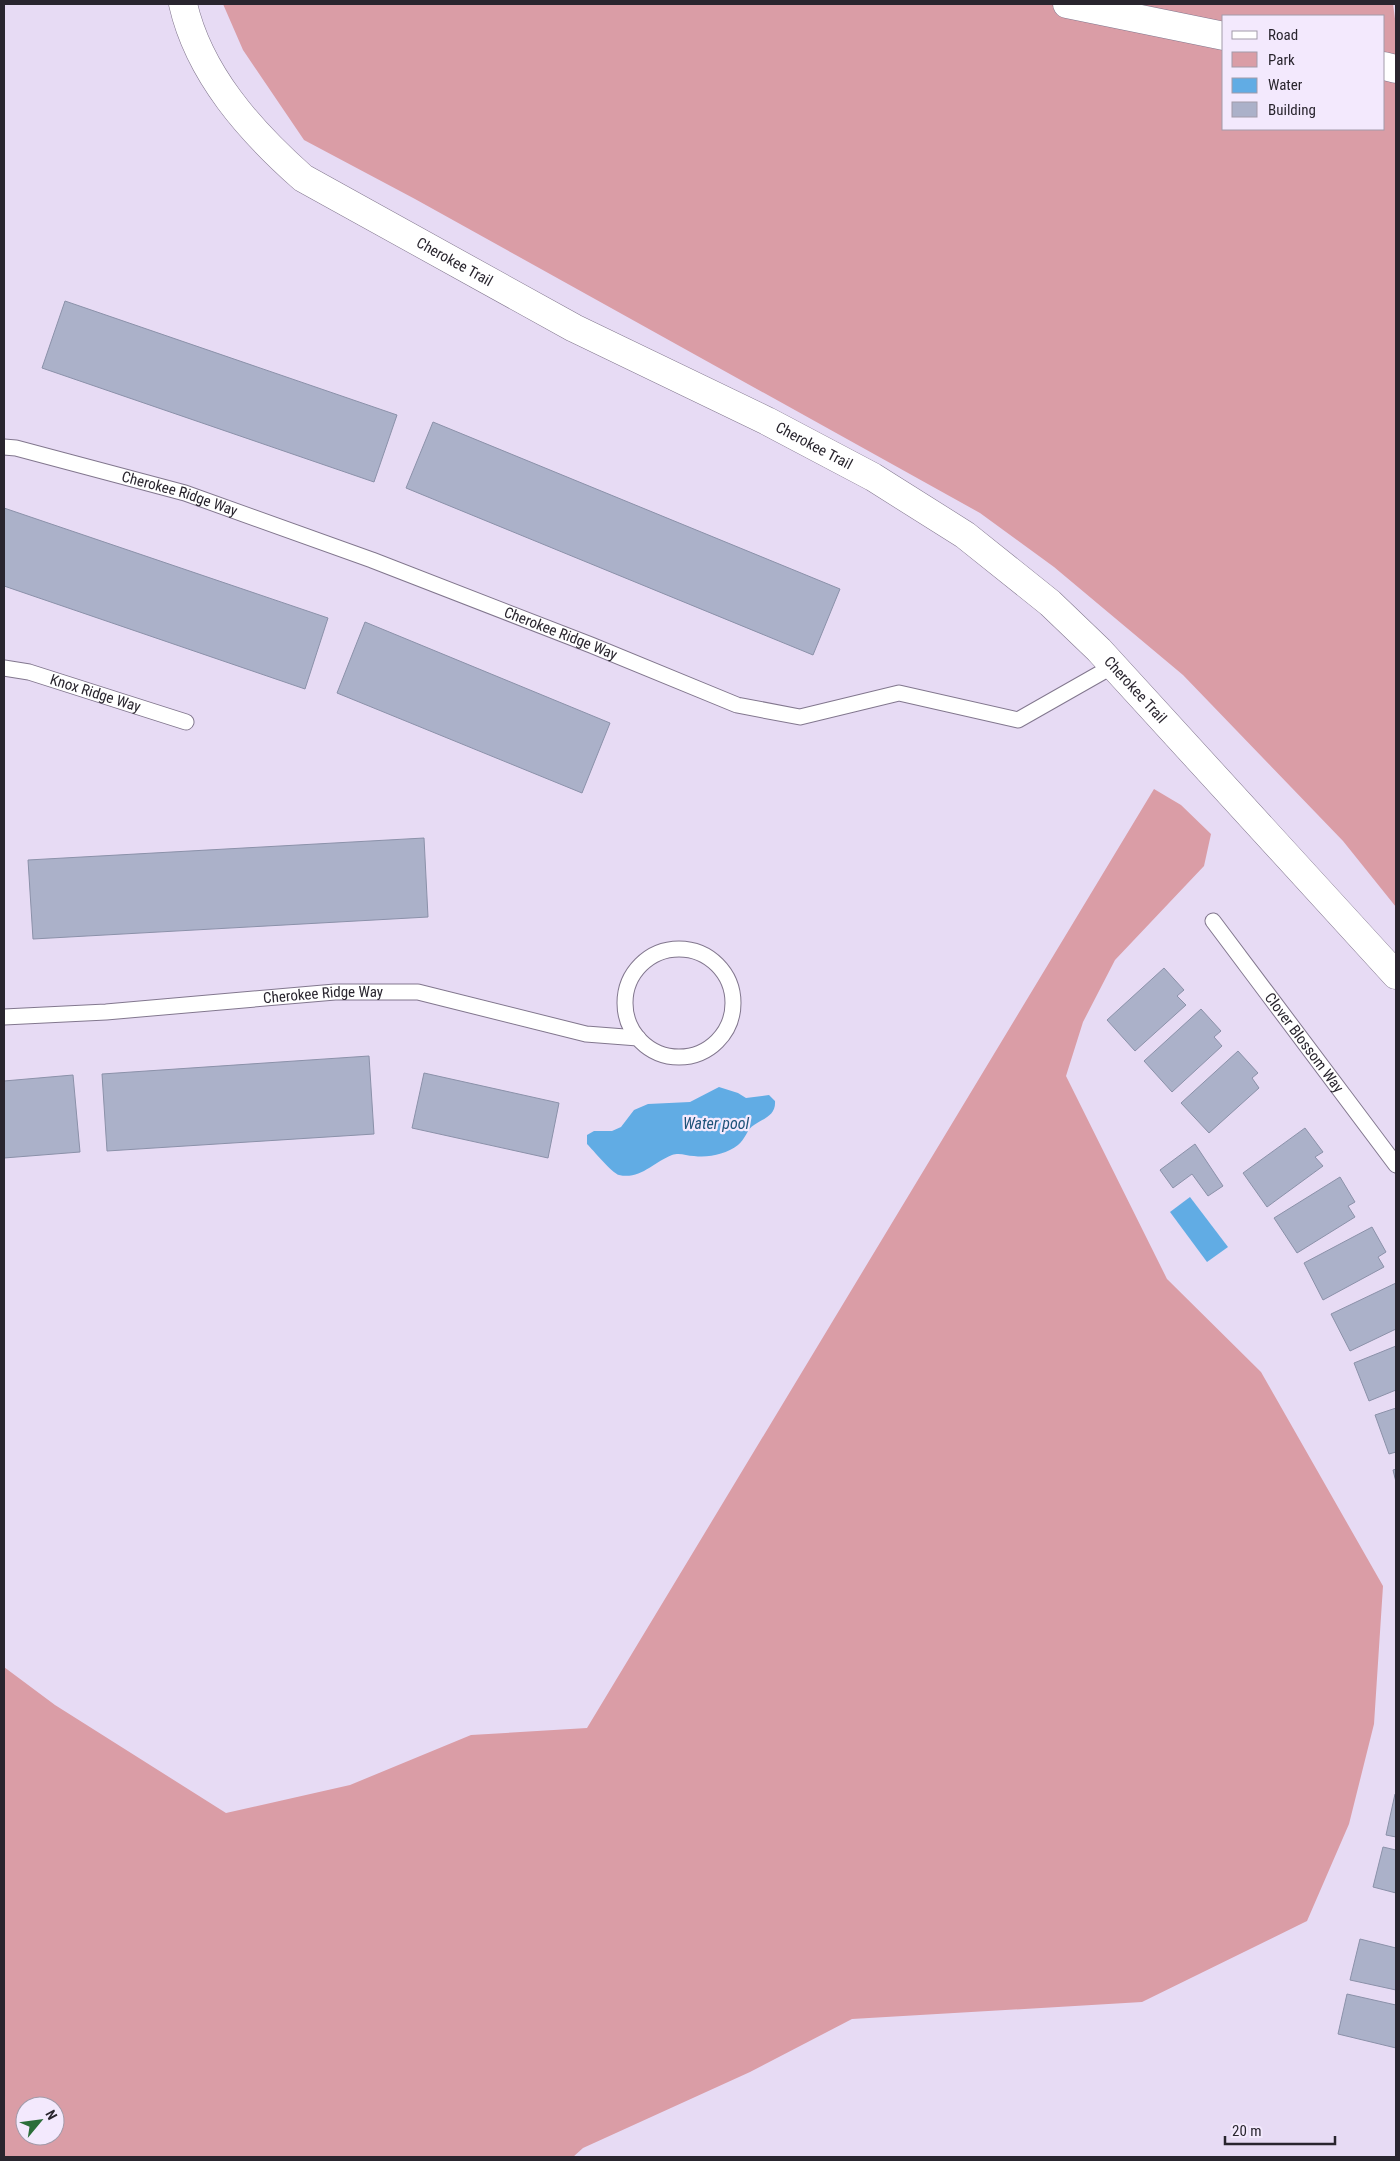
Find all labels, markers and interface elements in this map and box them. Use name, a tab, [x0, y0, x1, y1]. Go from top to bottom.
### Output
legend	[1222, 15, 1385, 130]
text: Road	[1268, 26, 1298, 44]
text: Park	[1268, 51, 1295, 69]
text: Water	[1268, 76, 1303, 94]
text: Building	[1268, 101, 1316, 119]
street label: Cherokee Trail	[413, 234, 496, 290]
street label: Cherokee Trail	[773, 418, 856, 474]
street label: Cherokee Ridge Way	[120, 468, 240, 520]
street label: Cherokee Ridge Way	[501, 603, 620, 664]
street label: Cherokee Trail	[1100, 653, 1170, 727]
street label: Knox Ridge Way	[48, 670, 143, 716]
street label: Cherokee Ridge Way	[262, 983, 383, 1007]
street label: Clover Blossom Way	[1261, 989, 1348, 1096]
water label: Water pool	[683, 1114, 749, 1133]
north arrow	[15, 2096, 65, 2146]
text: N	[42, 2107, 60, 2122]
scale bar	[1225, 2114, 1335, 2146]
text: 20 m	[1232, 2122, 1262, 2140]

